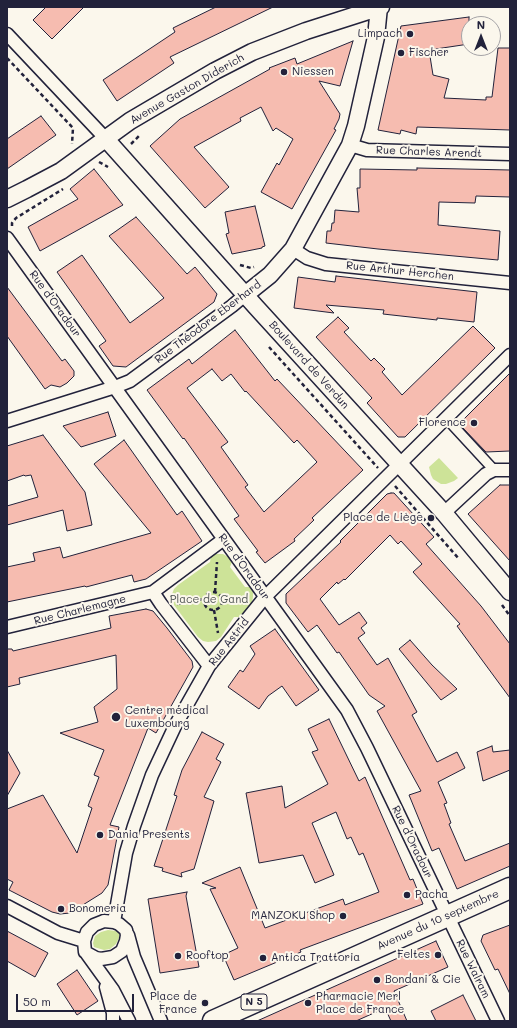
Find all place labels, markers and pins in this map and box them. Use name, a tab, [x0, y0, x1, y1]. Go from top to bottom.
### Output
place label: Limpach	[358, 27, 402, 41]
marker: Limpach	[405, 29, 415, 39]
place label: Fischer	[409, 46, 449, 60]
marker: Fischer	[396, 48, 406, 58]
place label: Niessen	[292, 65, 334, 79]
marker: Niessen	[279, 67, 289, 77]
place label: Florence	[419, 416, 466, 430]
marker: Florence	[469, 418, 479, 428]
place label: Place de Liège	[343, 511, 423, 525]
marker: Place de Liège	[426, 513, 436, 523]
place label: Centre médical Luxembourg	[125, 704, 208, 730]
marker: Centre médical Luxembourg	[110, 711, 122, 723]
place label: Dania Presents	[108, 828, 190, 842]
marker: Dania Presents	[95, 830, 105, 840]
place label: Pacha	[415, 888, 448, 902]
marker: Pacha	[402, 890, 412, 900]
place label: Bonomeria	[69, 902, 126, 916]
marker: Bonomeria	[56, 904, 66, 914]
place label: MANZOKU Shop	[251, 909, 335, 923]
marker: MANZOKU Shop	[338, 911, 348, 921]
place label: Feltes	[397, 948, 430, 962]
place label: Rooftop	[186, 949, 229, 963]
marker: Feltes	[433, 950, 443, 960]
marker: Rooftop	[173, 951, 183, 961]
place label: Antica Trattoria	[271, 951, 360, 965]
marker: Antica Trattoria	[258, 953, 268, 963]
place label: Bondani & Cie	[385, 973, 461, 987]
marker: Bondani & Cie	[372, 975, 382, 985]
place label: Place de France	[150, 990, 197, 1016]
place label: Pharmacie Merl Place de France	[316, 990, 404, 1016]
marker: Place de France	[200, 998, 210, 1008]
marker: Pharmacie Merl Place de France	[303, 998, 313, 1008]

